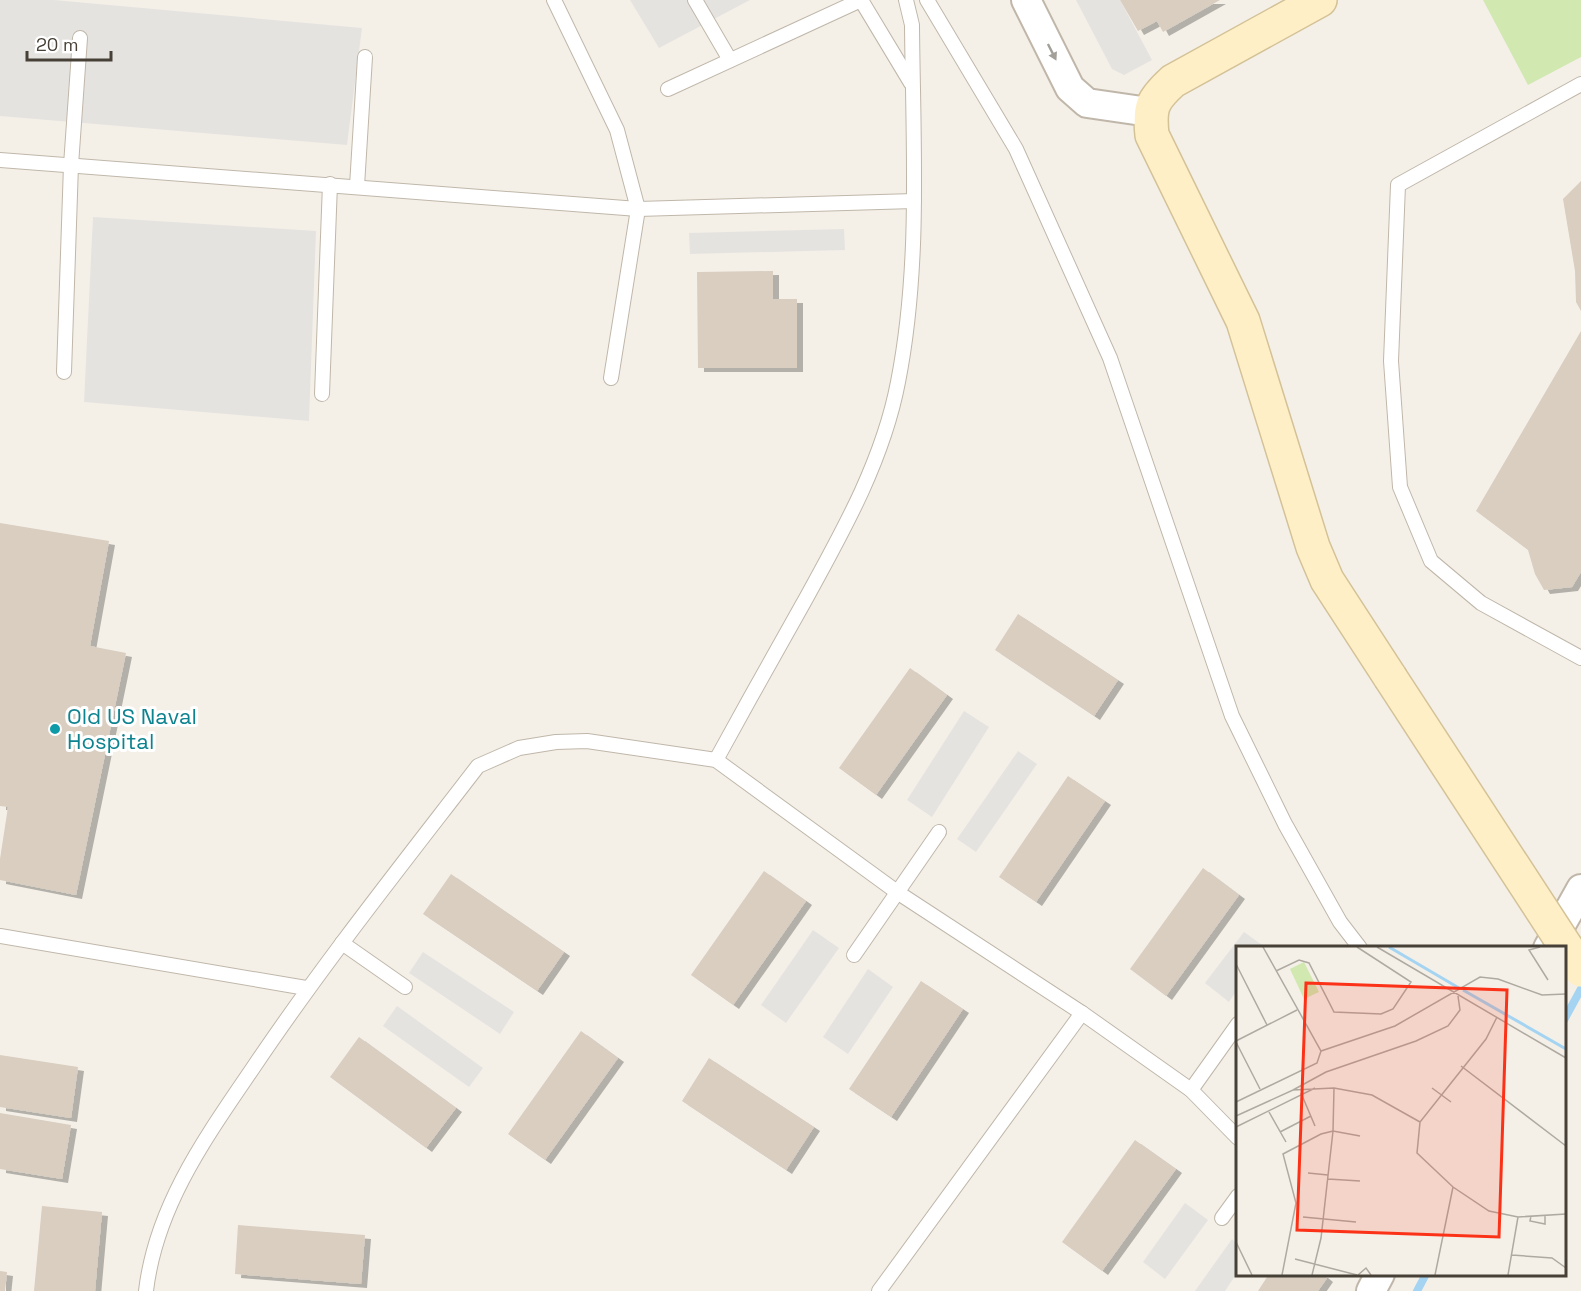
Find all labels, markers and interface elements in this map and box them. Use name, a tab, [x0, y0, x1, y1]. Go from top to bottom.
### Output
scale bar	[27, 24, 111, 62]
text: 20 m	[36, 33, 79, 56]
one-way arrow	[1047, 44, 1057, 61]
place label: Old US Naval Hospital	[67, 702, 197, 755]
marker: Old US Naval Hospital	[48, 722, 62, 736]
inset map	[1236, 946, 1566, 1276]

